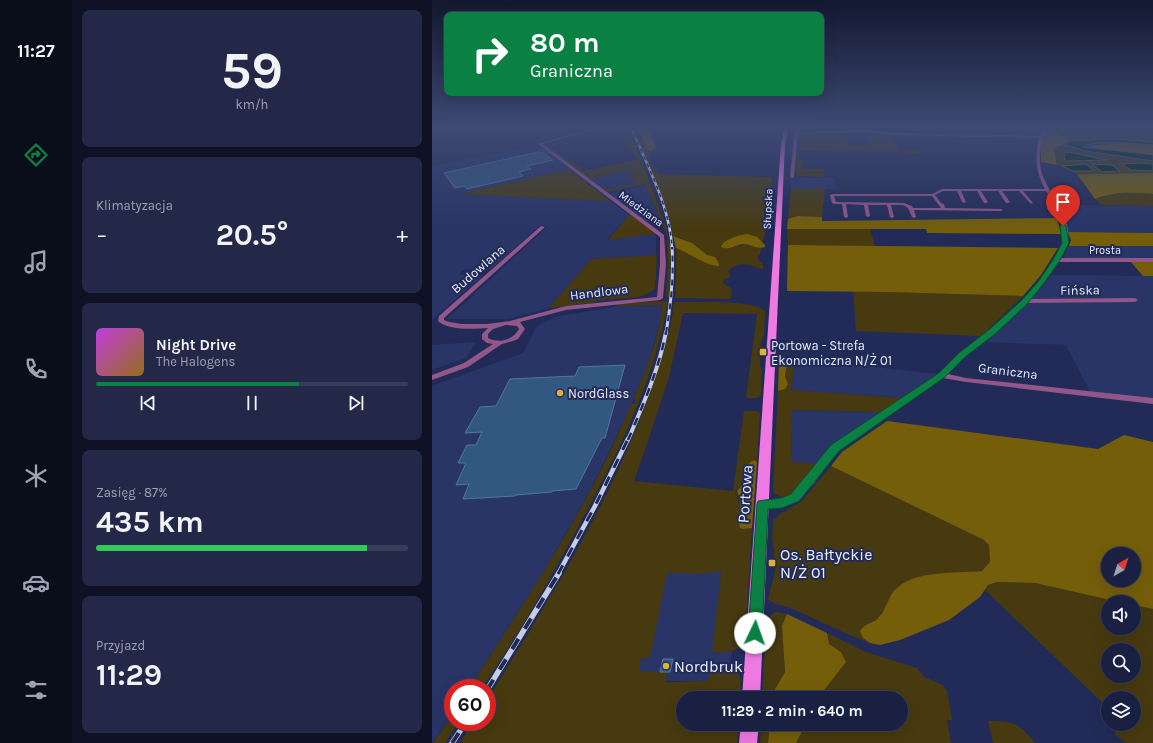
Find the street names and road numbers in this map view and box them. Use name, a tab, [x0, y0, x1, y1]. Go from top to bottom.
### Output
street label: Miedziana	[616, 188, 666, 230]
street label: Słupska	[760, 188, 776, 230]
street label: Budowlana	[448, 242, 508, 296]
street label: Prosta	[1089, 244, 1121, 257]
street label: Handlowa	[569, 281, 629, 303]
street label: Fińska	[1060, 282, 1100, 298]
street label: Graniczna	[977, 360, 1039, 382]
street label: Portowa	[733, 464, 757, 524]

